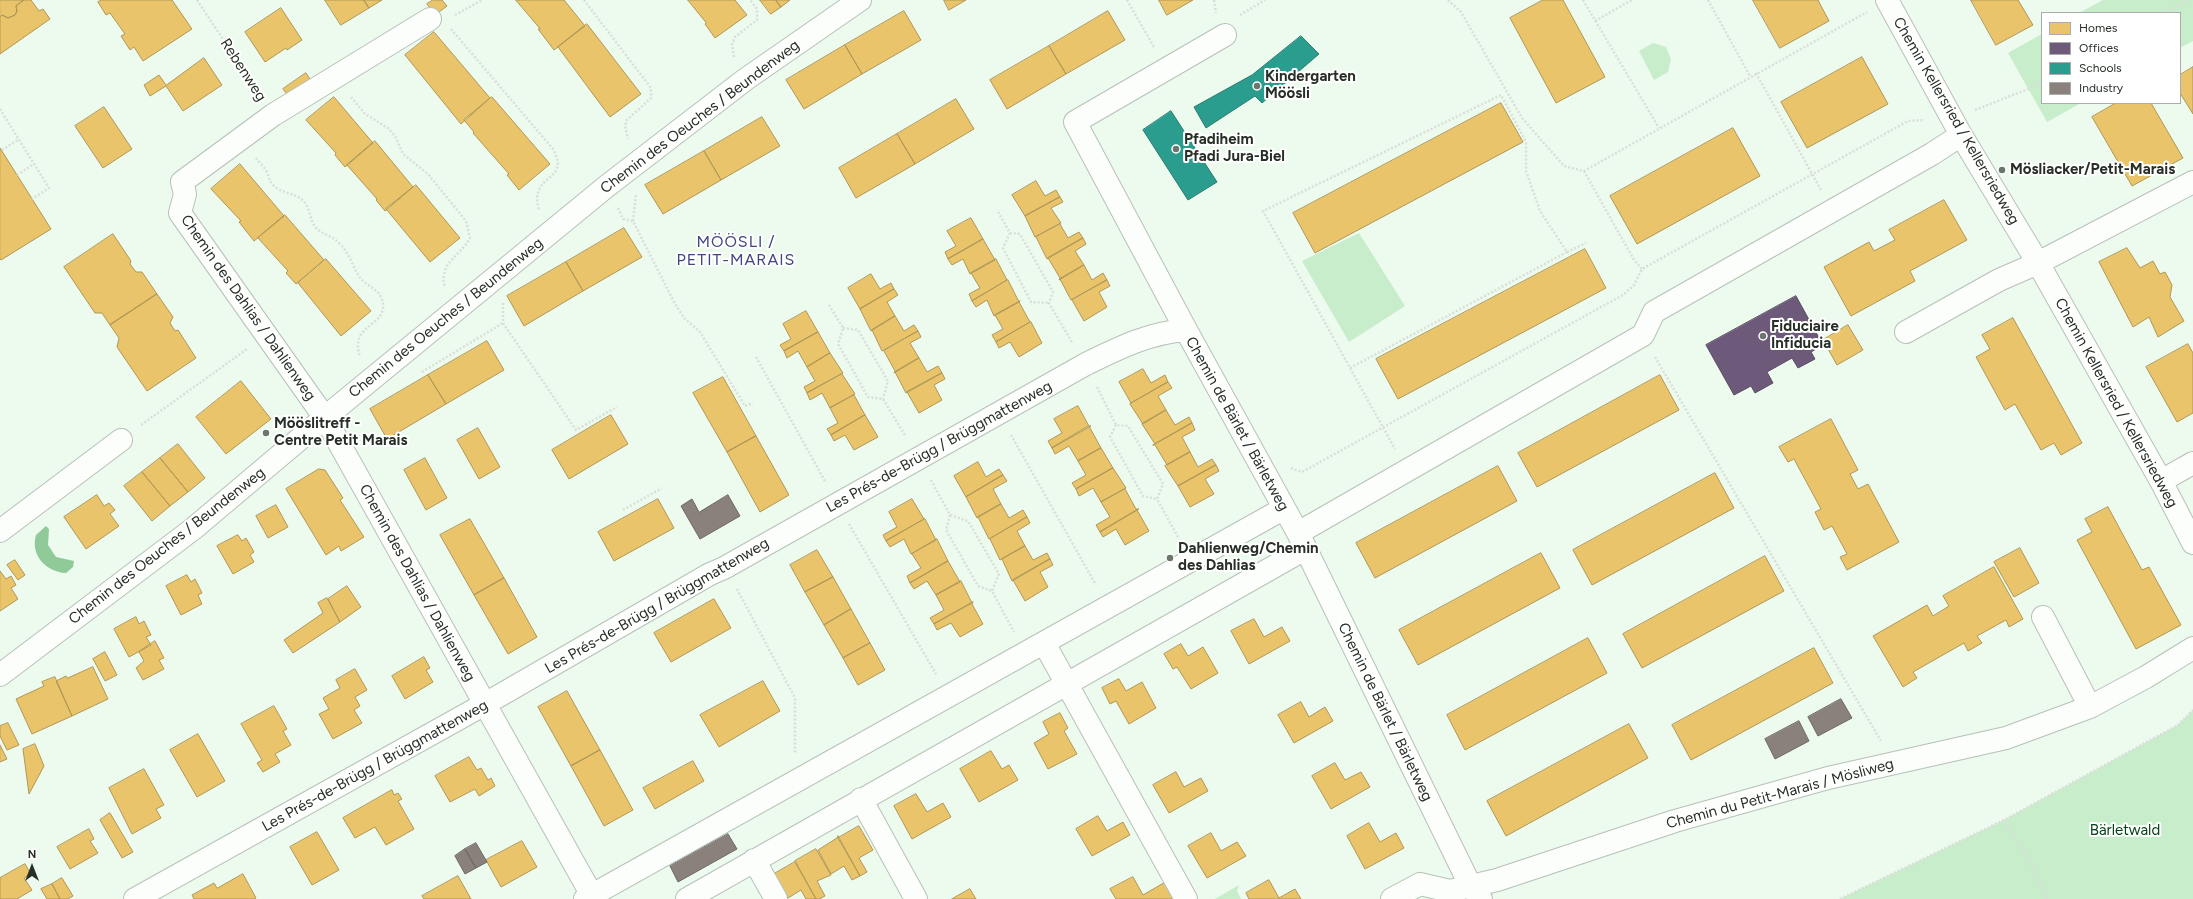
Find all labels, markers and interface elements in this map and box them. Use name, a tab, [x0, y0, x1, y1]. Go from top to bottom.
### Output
legend	[2041, 12, 2181, 104]
street label: Chemin Kellersried / Kellersriedweg	[1889, 14, 2023, 228]
text: Homes	[2079, 21, 2117, 35]
street label: Rebenweg	[216, 35, 270, 105]
street label: Chemin des Oeuches / Beundenweg	[597, 36, 803, 198]
text: Offices	[2079, 41, 2119, 55]
text: Schools	[2079, 61, 2122, 75]
place label: Kindergarten Möösli	[1265, 68, 1356, 103]
marker: Kindergarten Möösli	[1252, 81, 1262, 91]
text: Industry	[2079, 81, 2123, 95]
place label: Pfadiheim Pfadi Jura-Biel	[1184, 131, 1285, 166]
marker: Pfadiheim Pfadi Jura-Biel	[1171, 144, 1181, 154]
place label: Mösliacker/Petit-Marais	[2010, 161, 2175, 179]
marker: Mösliacker/Petit-Marais	[1997, 165, 2007, 175]
street label: Chemin des Dahlias / Dahlienweg	[177, 212, 319, 404]
district label: MÖÖSLI / PETIT-MARAIS	[677, 232, 795, 270]
street label: Chemin des Oeuches / Beundenweg	[345, 234, 547, 402]
street label: Chemin Kellersried / Kellersriedweg	[2051, 295, 2181, 511]
place label: Fiduciaire Infiducia	[1771, 318, 1839, 353]
marker: Fiduciaire Infiducia	[1758, 331, 1768, 341]
street label: Chemin de Bärlet / Bärletweg	[1182, 334, 1292, 514]
street label: Les Prés-de-Brügg / Brüggmattenweg	[823, 377, 1055, 517]
place label: Mööslitreff - Centre Petit Marais	[274, 415, 408, 450]
marker: Mööslitreff - Centre Petit Marais	[261, 428, 271, 438]
street label: Chemin des Oeuches / Beundenweg	[65, 464, 269, 628]
street label: Chemin des Dahlias / Dahlienweg	[355, 481, 479, 685]
street label: Les Prés-de-Brügg / Brüggmattenweg	[542, 534, 772, 678]
place label: Dahlienweg/Chemin des Dahlias	[1178, 540, 1319, 575]
marker: Dahlienweg/Chemin des Dahlias	[1165, 553, 1175, 563]
street label: Chemin de Bärlet / Bärletweg	[1334, 620, 1436, 804]
street label: Les Prés-de-Brügg / Brüggmattenweg	[259, 696, 491, 836]
street label: Chemin du Petit-Marais / Mösliweg	[1664, 755, 1896, 833]
park label: Bärletwald	[2090, 822, 2160, 840]
north arrow	[12, 847, 52, 887]
text: N	[28, 848, 36, 861]

